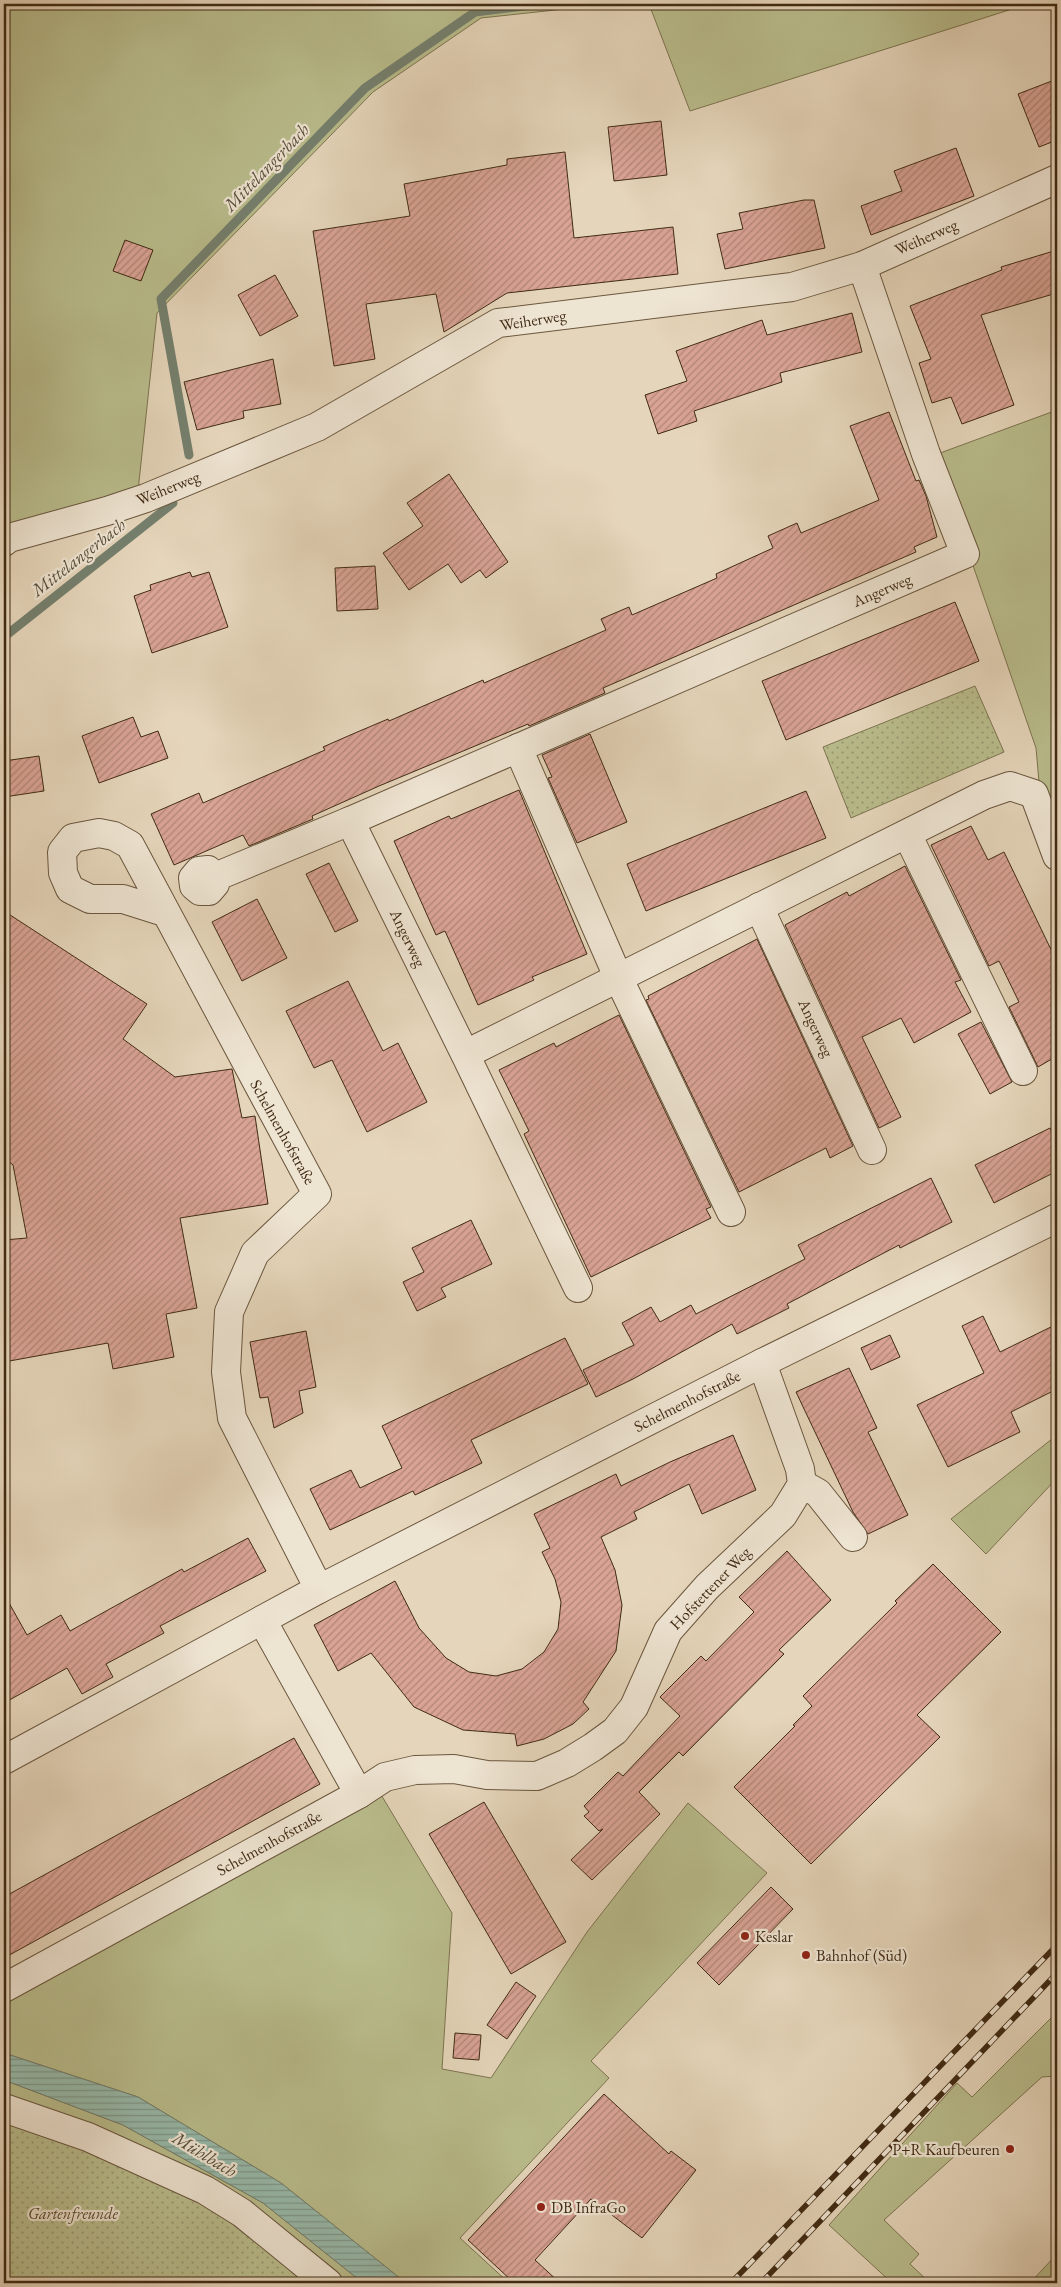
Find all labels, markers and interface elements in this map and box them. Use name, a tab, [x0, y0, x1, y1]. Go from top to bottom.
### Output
water label: Mittelangerbach	[217, 118, 315, 217]
street label: Weiherweg	[891, 213, 962, 260]
street label: Weiherweg	[498, 304, 569, 336]
street label: Weiherweg	[133, 465, 204, 510]
water label: Mittelangerbach	[25, 513, 131, 603]
street label: Angerweg	[849, 568, 916, 612]
street label: Angerweg	[385, 905, 431, 971]
street label: Angerweg	[793, 995, 839, 1061]
street label: Schelmenhofstraße	[245, 1076, 321, 1188]
street label: Schelmenhofstraße	[630, 1365, 744, 1437]
street label: Hofstettener Weg	[665, 1541, 756, 1634]
street label: Schelmenhofstraße	[213, 1805, 325, 1881]
place label: Keslar	[755, 1926, 794, 1947]
marker: Keslar	[739, 1930, 751, 1942]
place label: Bahnhof (Süd)	[816, 1945, 907, 1966]
marker: Bahnhof (Süd)	[800, 1949, 812, 1961]
water label: Mühlbach	[168, 2125, 242, 2182]
place label: P+R Kaufbeuren	[892, 2139, 1001, 2160]
marker: P+R Kaufbeuren	[1004, 2143, 1016, 2155]
place label: DB InfraGo	[551, 2197, 626, 2218]
marker: DB InfraGo	[535, 2201, 547, 2213]
park label: Gartenfreunde	[28, 2203, 118, 2224]

